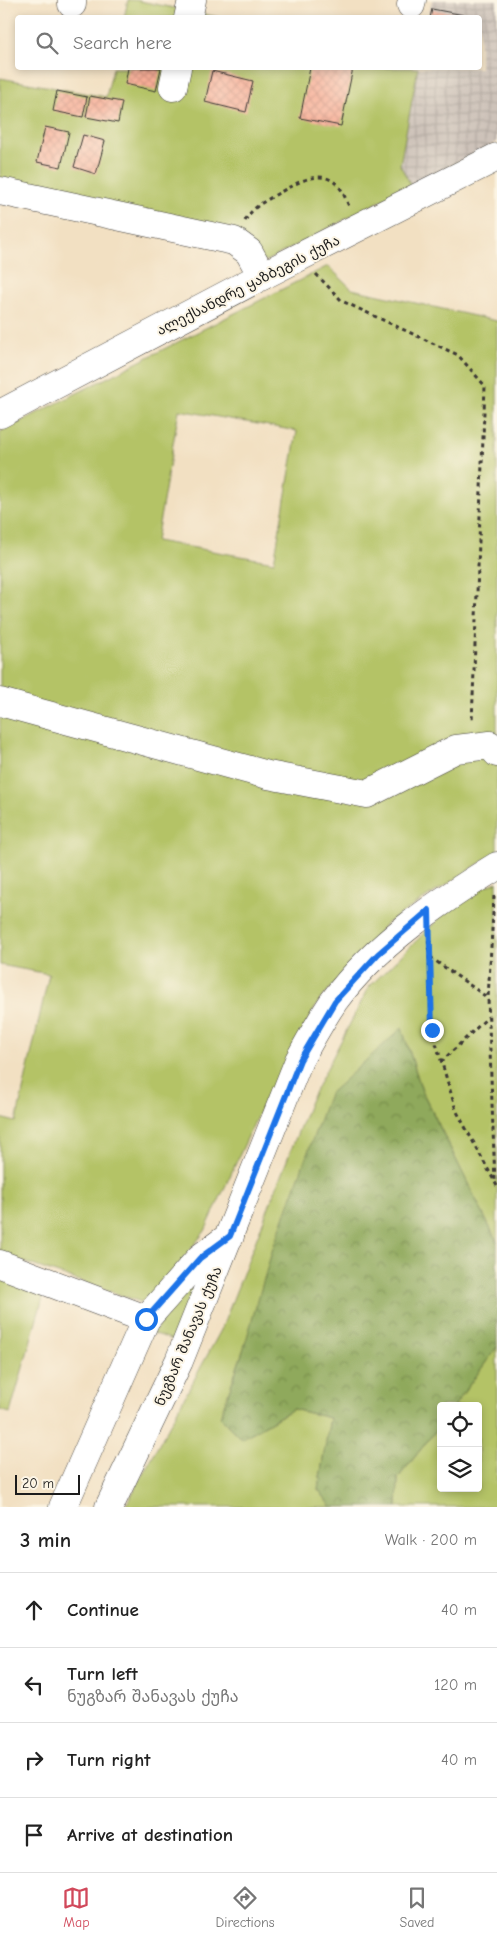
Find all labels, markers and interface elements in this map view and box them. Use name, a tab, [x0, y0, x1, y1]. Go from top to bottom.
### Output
search box	[15, 15, 482, 70]
icon: search	[33, 29, 61, 57]
text: Search here	[73, 32, 172, 54]
street label: ალექსანდრე ყაზბეგის ქუჩა	[154, 232, 343, 339]
route end	[421, 1019, 444, 1042]
street label: ნუგზარ შანავას ქუჩა	[151, 1264, 226, 1409]
route start	[135, 1308, 158, 1331]
map controls	[437, 1402, 482, 1492]
button: locate	[437, 1402, 482, 1447]
button: layers	[437, 1447, 482, 1492]
scale bar	[15, 1472, 80, 1495]
text: 20 m	[22, 1475, 54, 1492]
text: 3 min	[20, 1528, 71, 1552]
text: Walk · 200 m	[385, 1531, 477, 1549]
icon: ahead	[20, 1596, 48, 1624]
text: Continue	[67, 1599, 139, 1621]
text: 40 m	[441, 1601, 477, 1619]
text: Turn left	[67, 1663, 138, 1685]
icon: left	[20, 1671, 48, 1699]
text: 120 m	[434, 1676, 477, 1694]
text: ნუგზარ შანავას ქუჩა	[67, 1688, 239, 1706]
icon: right	[20, 1746, 48, 1774]
text: Turn right	[67, 1749, 151, 1771]
text: 40 m	[441, 1751, 477, 1769]
icon: arrive	[20, 1821, 48, 1849]
text: Arrive at destination	[67, 1824, 233, 1846]
tab: Map	[62, 1884, 90, 1931]
tab: Directions	[215, 1884, 275, 1931]
tab: Saved	[400, 1884, 435, 1931]

